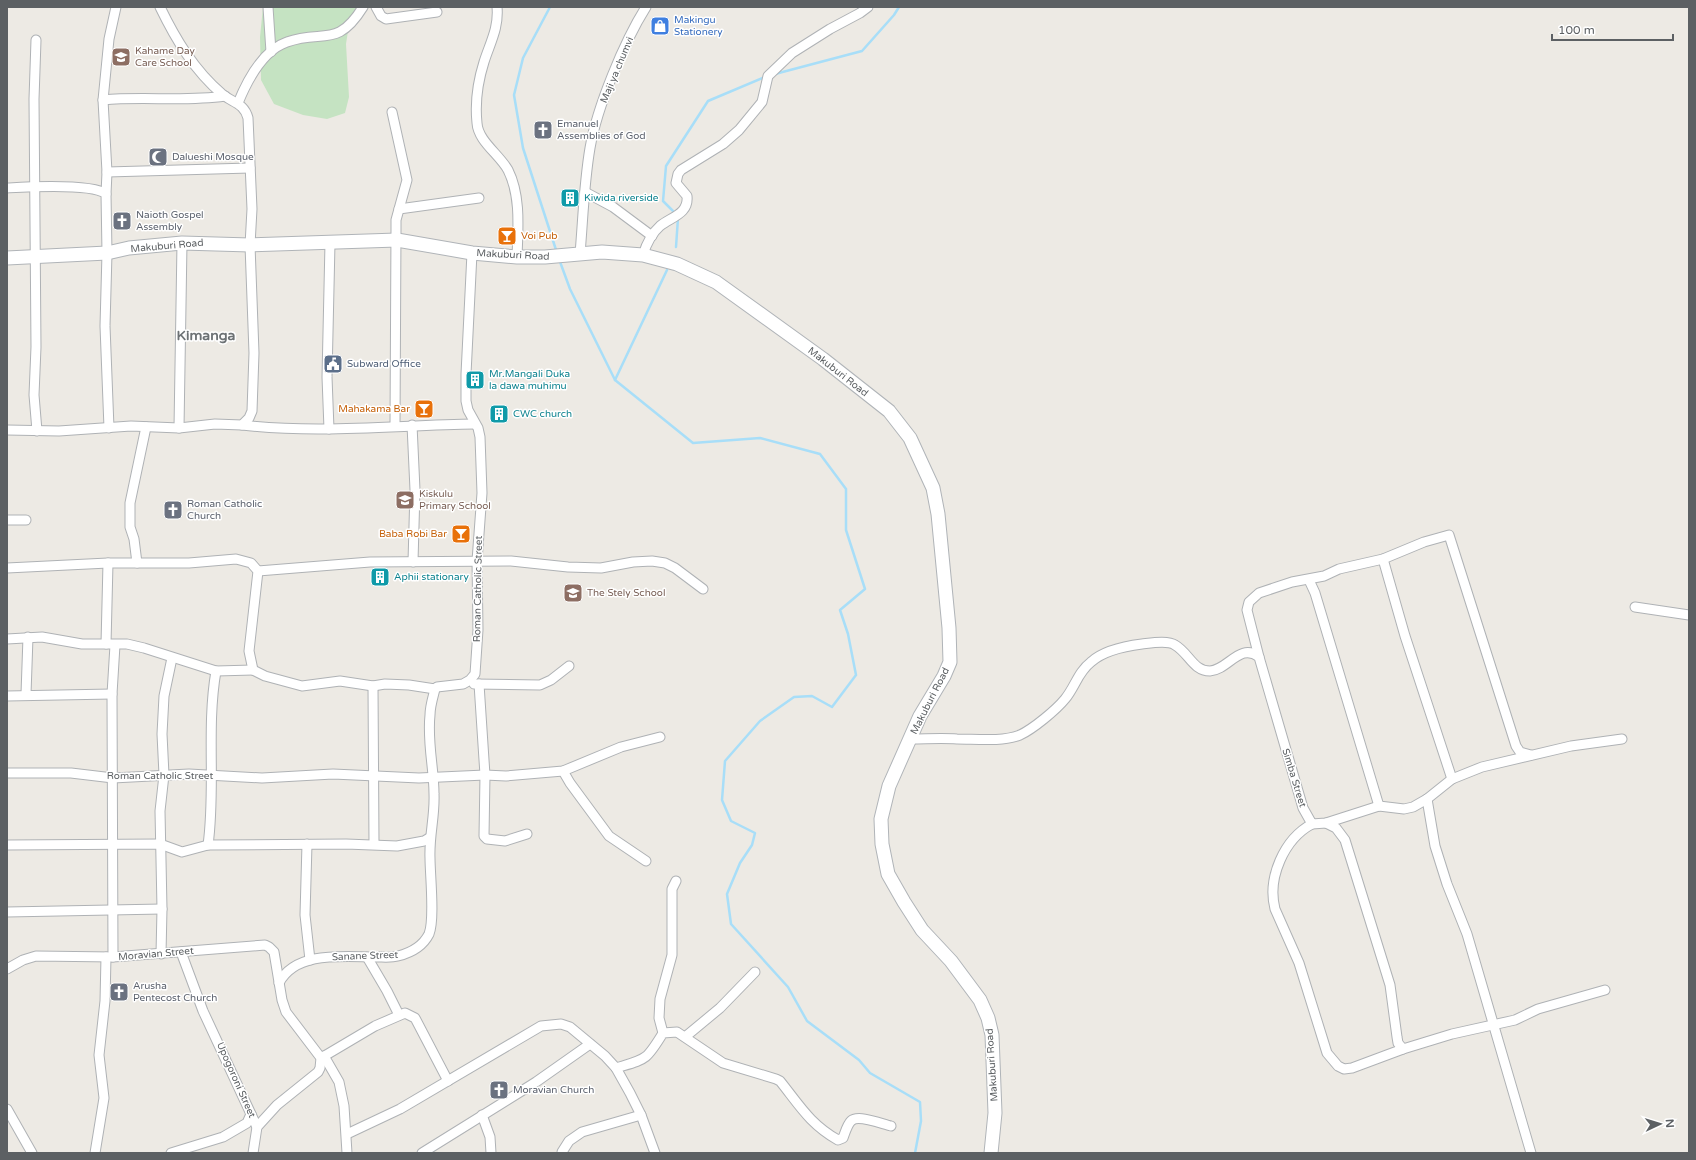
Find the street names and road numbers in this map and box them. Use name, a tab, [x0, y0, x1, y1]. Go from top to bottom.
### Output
street label: Maji ya chumvi	[598, 35, 636, 105]
street label: Makuburi Road	[130, 237, 204, 255]
street label: Makuburi Road	[476, 247, 550, 263]
street label: Makuburi Road	[805, 345, 871, 399]
street label: Roman Catholic Street	[471, 535, 485, 642]
street label: Makuburi Road	[908, 666, 952, 736]
street label: Simba Street	[1279, 747, 1309, 809]
street label: Roman Catholic Street	[107, 770, 213, 782]
street label: Moravian Street	[118, 945, 194, 963]
street label: Sanane Street	[332, 949, 399, 963]
street label: Makuburi Road	[983, 1028, 1001, 1102]
street label: Upogoroni Street	[214, 1040, 258, 1120]

